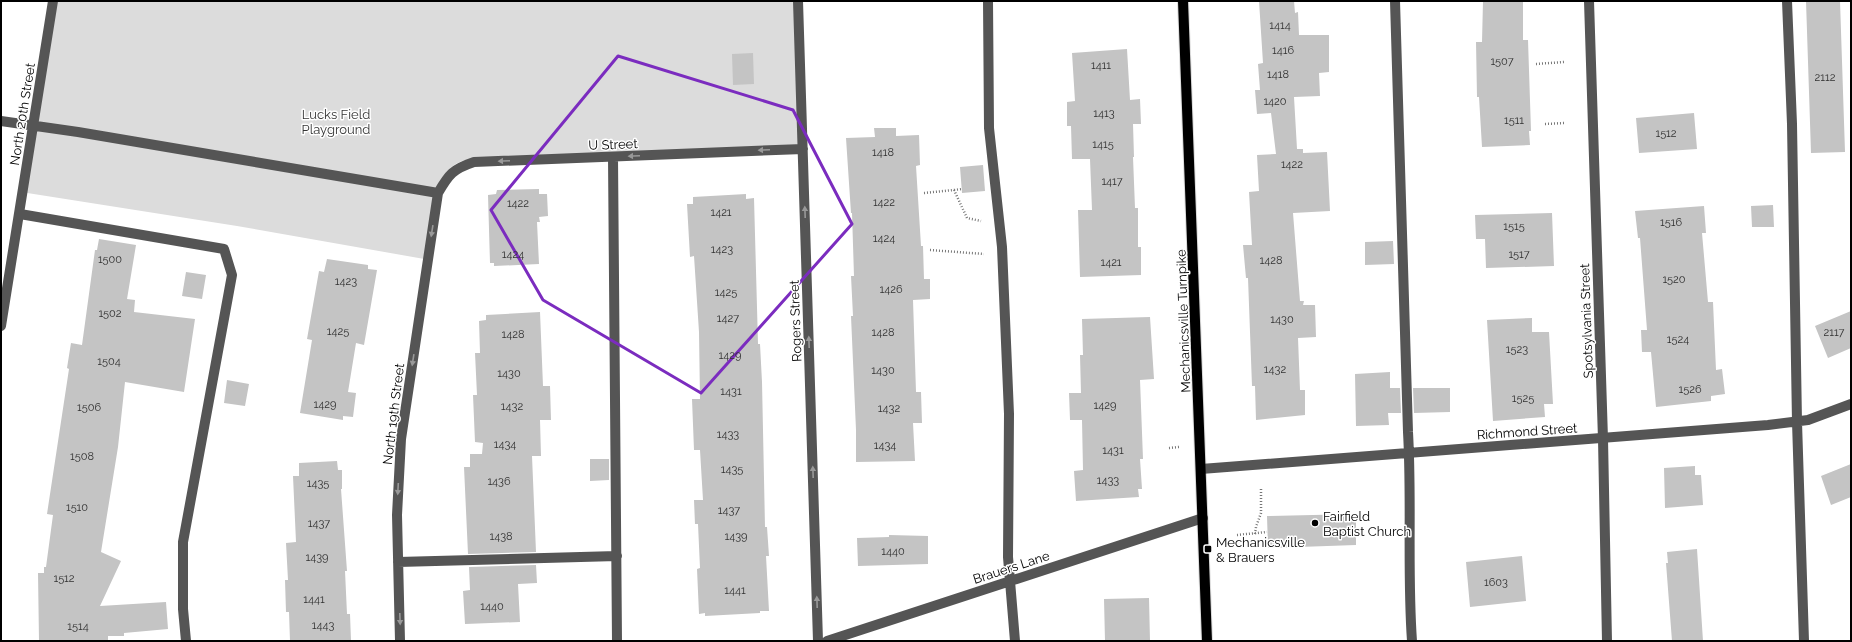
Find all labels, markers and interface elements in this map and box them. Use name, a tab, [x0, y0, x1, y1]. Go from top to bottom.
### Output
house number: 1414	[1269, 19, 1291, 32]
house number: 1416	[1272, 44, 1294, 57]
house number: 1507	[1490, 55, 1514, 68]
house number: 1411	[1091, 59, 1111, 72]
street label: North 20th Street	[7, 61, 38, 166]
house number: 1418	[1267, 68, 1289, 81]
house number: 2112	[1815, 71, 1836, 84]
house number: 1420	[1263, 95, 1287, 108]
park label: Lucks Field Playground	[302, 107, 370, 137]
house number: 1413	[1093, 107, 1115, 120]
house number: 1511	[1504, 114, 1524, 127]
house number: 1512	[1655, 127, 1677, 140]
street label: U Street	[588, 136, 638, 153]
house number: 1415	[1092, 138, 1114, 151]
house number: 1418	[872, 146, 894, 159]
one-way arrow	[758, 147, 770, 154]
one-way arrow	[627, 153, 640, 159]
one-way arrow	[497, 158, 510, 164]
house number: 1422	[1281, 158, 1303, 171]
house number: 1417	[1101, 175, 1123, 188]
house number: 1422	[873, 196, 895, 209]
house number: 1422	[507, 197, 529, 210]
one-way arrow	[802, 205, 808, 218]
house number: 1421	[710, 206, 732, 219]
house number: 1516	[1660, 216, 1682, 229]
house number: 1515	[1503, 220, 1525, 233]
one-way arrow	[429, 225, 435, 237]
house number: 1424	[873, 232, 895, 245]
house number: 1423	[711, 243, 733, 256]
house number: 1424	[502, 248, 524, 261]
house number: 1517	[1508, 248, 1530, 261]
street label: Mechanicsville Turnpike	[1173, 249, 1193, 393]
house number: 1500	[98, 253, 122, 266]
house number: 1428	[1260, 254, 1282, 267]
house number: 1421	[1100, 256, 1122, 269]
street label: Spotsylvania Street	[1577, 263, 1596, 379]
house number: 1520	[1662, 273, 1686, 286]
house number: 1423	[335, 275, 357, 288]
street label: Rogers Street	[787, 279, 804, 362]
house number: 1426	[879, 283, 903, 296]
house number: 1425	[715, 286, 737, 299]
house number: 1502	[98, 307, 122, 320]
house number: 1427	[717, 312, 739, 325]
house number: 1430	[1270, 313, 1294, 326]
house number: 1425	[327, 325, 349, 338]
house number: 1428	[872, 326, 894, 339]
house number: 2117	[1824, 326, 1845, 339]
house number: 1428	[502, 328, 524, 341]
house number: 1524	[1667, 333, 1689, 346]
one-way arrow	[806, 335, 812, 348]
house number: 1523	[1506, 343, 1528, 356]
house number: 1429	[719, 349, 741, 362]
one-way arrow	[410, 354, 416, 366]
house number: 1504	[97, 355, 121, 368]
street label: North 19th Street	[380, 362, 407, 466]
house number: 1432	[1264, 363, 1286, 376]
house number: 1430	[871, 364, 895, 377]
house number: 1430	[497, 367, 521, 380]
house number: 1526	[1678, 383, 1702, 396]
house number: 1431	[720, 385, 742, 398]
house number: 1525	[1512, 392, 1534, 405]
house number: 1429	[314, 398, 336, 411]
house number: 1429	[1094, 399, 1116, 412]
house number: 1432	[501, 400, 523, 413]
house number: 1506	[77, 401, 101, 414]
house number: 1432	[878, 402, 900, 415]
street label: Richmond Street	[1476, 420, 1578, 442]
house number: 1433	[717, 428, 739, 441]
house number: 1434	[494, 438, 516, 451]
house number: 1434	[874, 439, 896, 452]
house number: 1431	[1102, 444, 1124, 457]
house number: 1508	[70, 450, 94, 463]
house number: 1435	[721, 463, 743, 476]
one-way arrow	[810, 465, 816, 478]
house number: 1433	[1097, 474, 1119, 487]
house number: 1436	[487, 475, 511, 488]
house number: 1435	[307, 477, 329, 490]
one-way arrow	[395, 483, 401, 496]
house number: 1510	[66, 501, 88, 514]
house number: 1437	[718, 504, 740, 517]
place label: Fairfield Baptist Church	[1323, 509, 1411, 539]
house number: 1437	[308, 517, 330, 530]
marker: Fairfield Baptist Church	[1310, 518, 1320, 528]
house number: 1438	[489, 530, 513, 543]
house number: 1439	[724, 530, 748, 543]
place label: Mechanicsville & Brauers	[1216, 535, 1305, 565]
marker: Mechanicsville & Brauers	[1203, 544, 1213, 554]
house number: 1440	[881, 545, 905, 558]
street label: Brauers Lane	[971, 548, 1052, 587]
house number: 1439	[305, 551, 329, 564]
house number: 1512	[53, 572, 75, 585]
house number: 1603	[1484, 576, 1508, 589]
house number: 1441	[724, 584, 746, 597]
house number: 1441	[303, 593, 325, 606]
one-way arrow	[814, 595, 820, 608]
house number: 1440	[480, 600, 504, 613]
one-way arrow	[396, 613, 403, 625]
house number: 1443	[312, 619, 334, 632]
house number: 1514	[67, 620, 89, 633]

